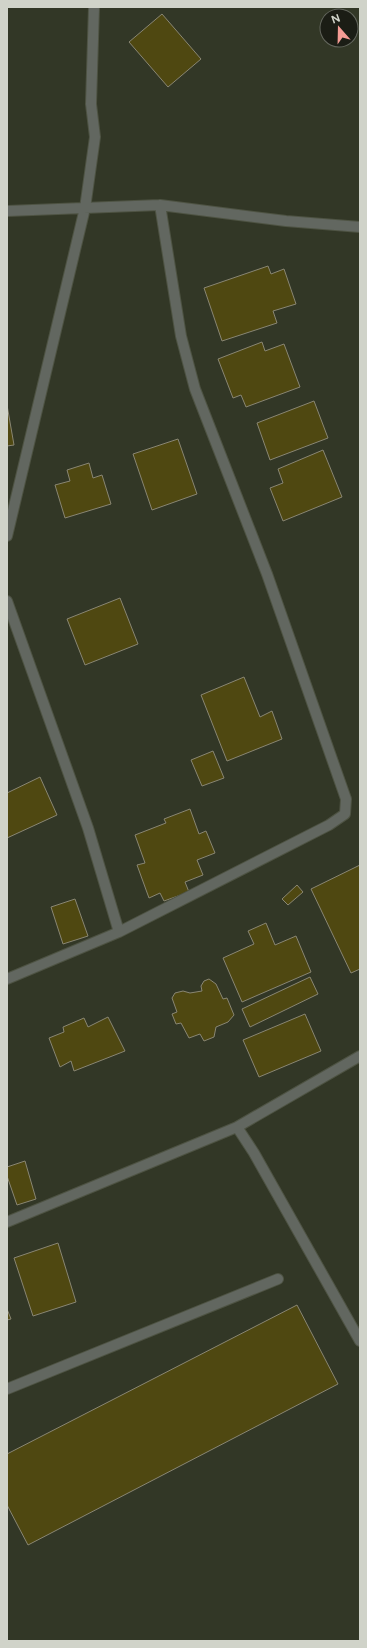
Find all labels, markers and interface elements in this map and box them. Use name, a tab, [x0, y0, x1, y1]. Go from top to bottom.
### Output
north arrow	[319, 8, 359, 48]
text: N	[330, 12, 342, 27]

